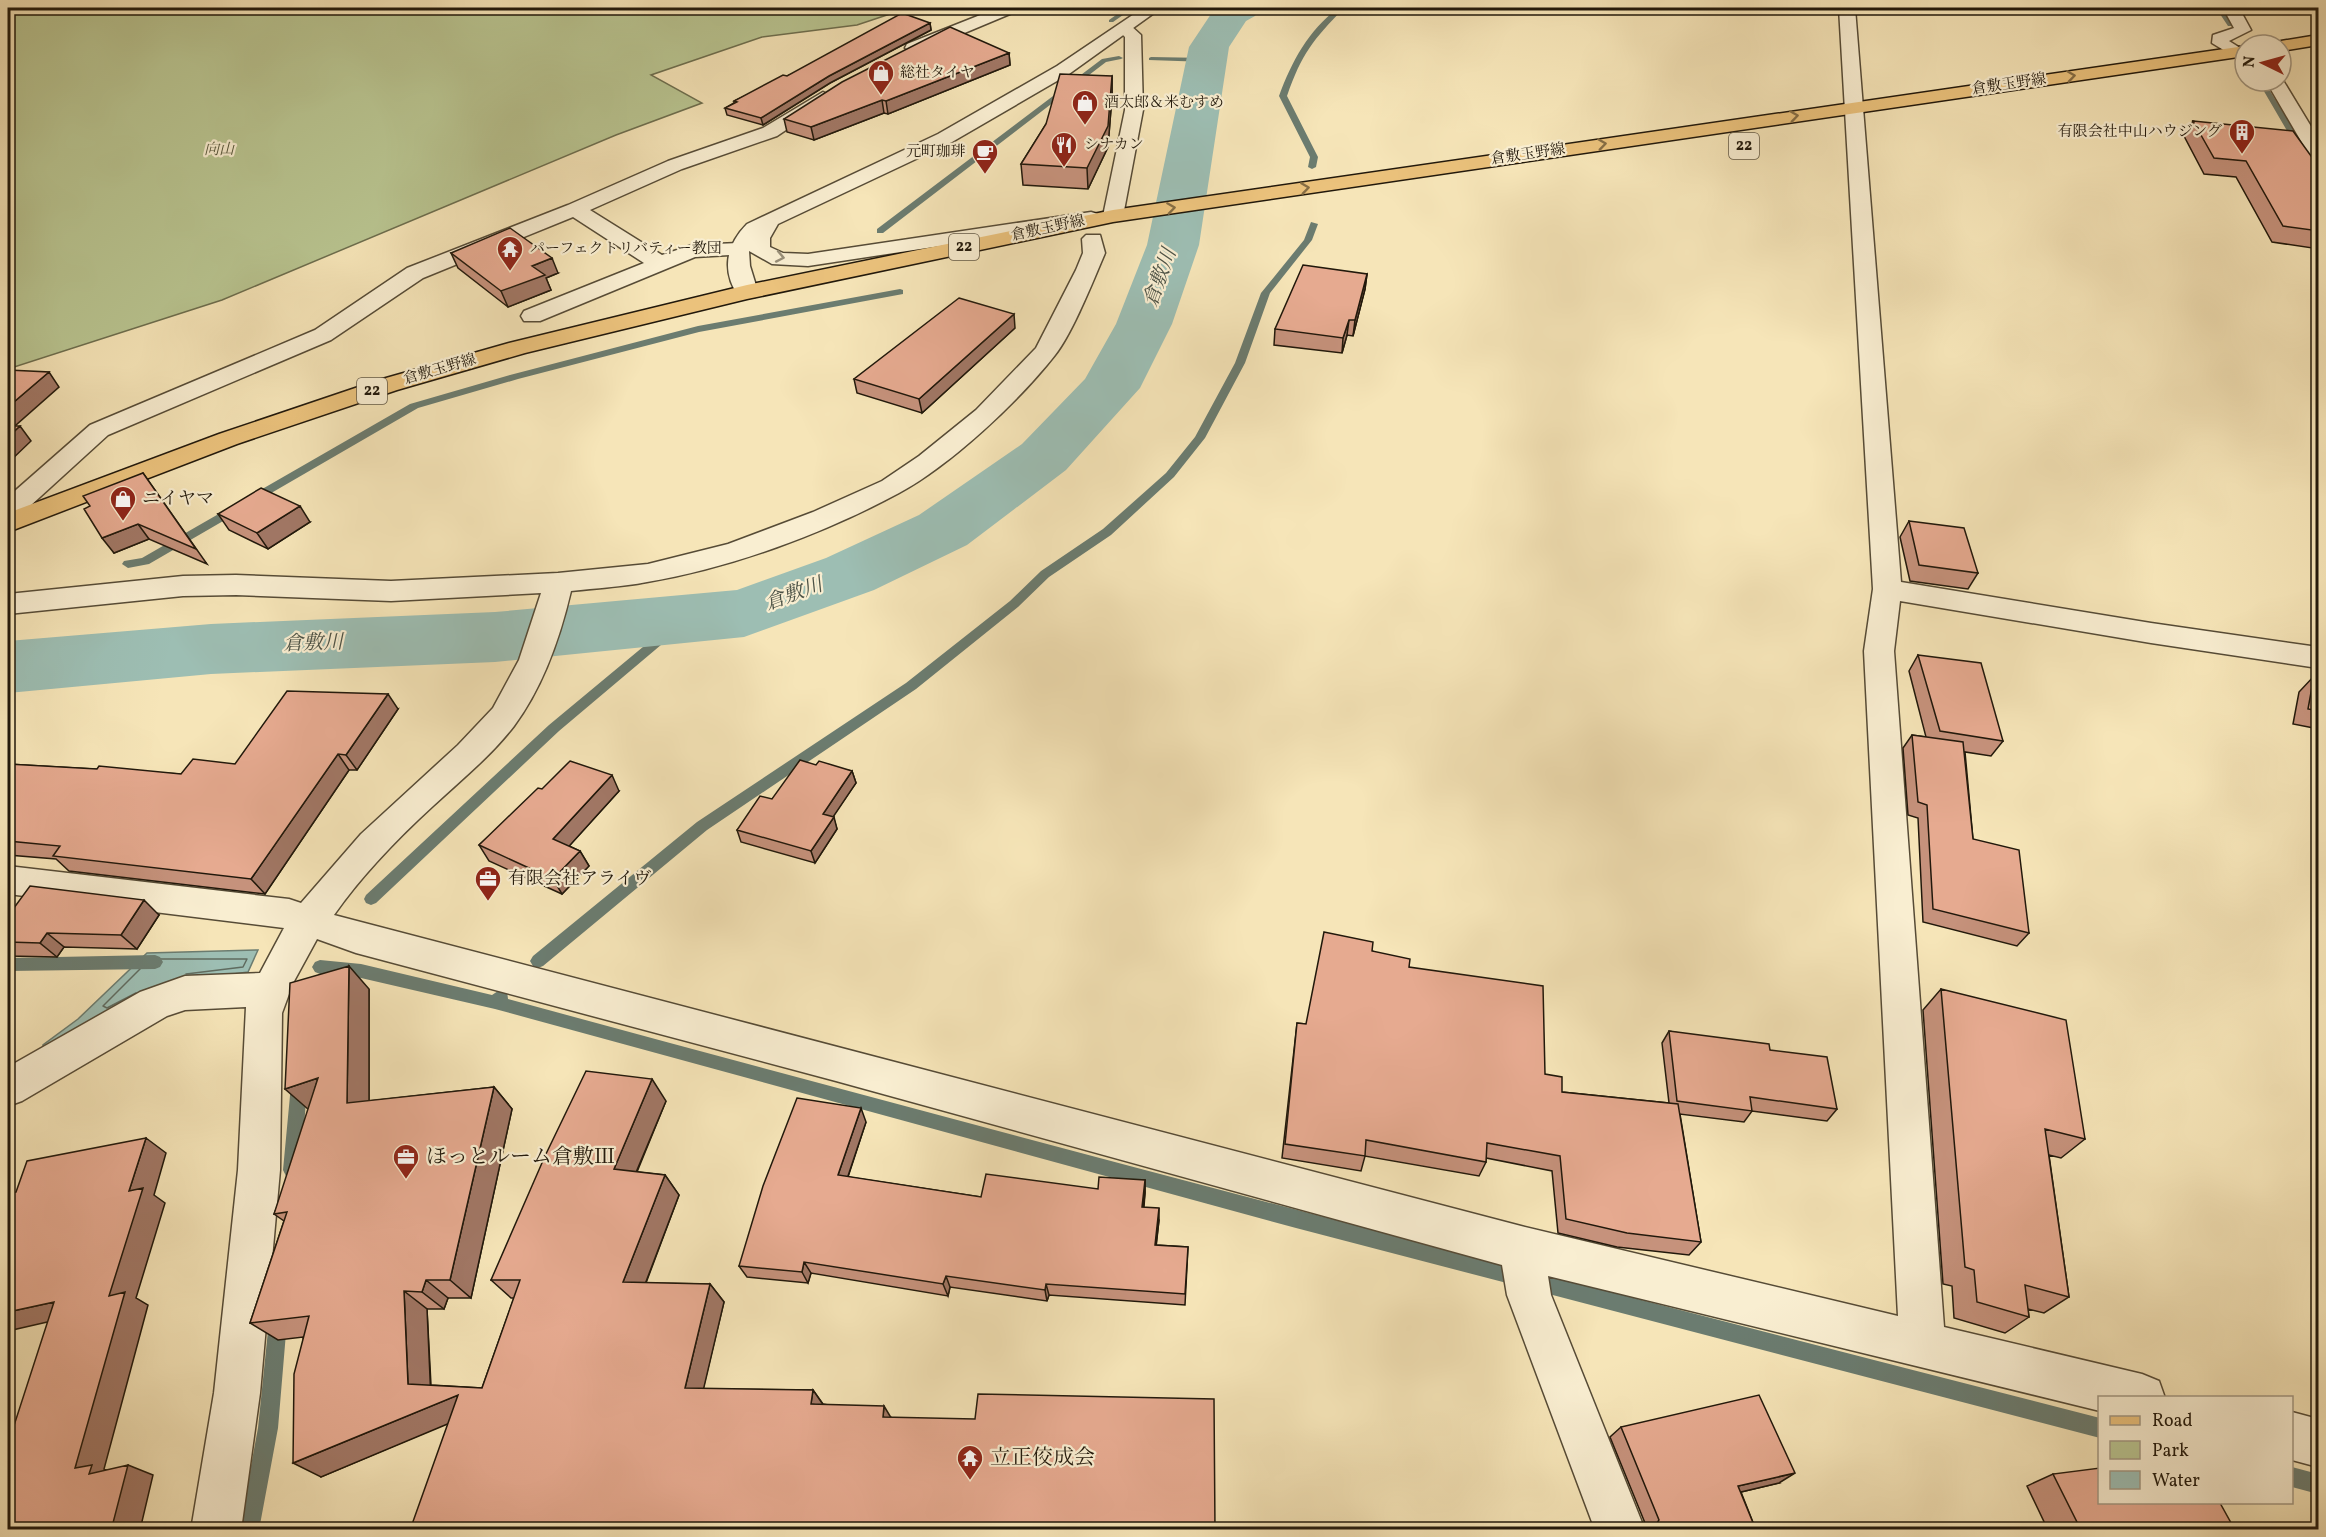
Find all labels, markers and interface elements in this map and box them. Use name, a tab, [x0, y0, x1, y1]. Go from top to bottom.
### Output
north arrow	[2233, 33, 2293, 93]
text: N	[2239, 55, 2262, 69]
shop icon: 総社タイヤ	[866, 58, 896, 96]
place label: 総社タイヤ	[900, 63, 975, 84]
street label: 倉敷玉野線	[1970, 69, 2048, 101]
one-way arrow	[2066, 71, 2075, 83]
shop icon: 酒太郎＆米むすめ	[1070, 88, 1100, 126]
place label: 酒太郎＆米むすめ	[1104, 93, 1224, 114]
one-way arrow	[1790, 110, 1799, 122]
building icon: 有限会社中山ハウジング	[2227, 117, 2257, 155]
place label: 有限会社中山ハウジング	[2058, 122, 2222, 143]
restaurant icon: シナカン	[1049, 130, 1079, 168]
road number: 22	[1729, 133, 1759, 159]
place label: シナカン	[1084, 135, 1144, 156]
cafe icon: 元町珈琲	[970, 137, 1000, 175]
street label: 倉敷玉野線	[1489, 139, 1567, 171]
one-way arrow	[1597, 139, 1606, 151]
park label: 向山	[204, 140, 235, 161]
place label: 元町珈琲	[906, 142, 966, 163]
one-way arrow	[1300, 183, 1309, 195]
one-way arrow	[1166, 202, 1176, 214]
street label: 倉敷玉野線	[1009, 211, 1087, 247]
temple icon: パーフェクトリバティー教団	[495, 234, 525, 272]
road number: 22	[949, 234, 979, 260]
place label: パーフェクトリバティー教団	[530, 239, 722, 260]
water label: 倉敷川	[1138, 243, 1185, 311]
one-way arrow	[775, 250, 785, 263]
street label: 倉敷玉野線	[401, 350, 479, 390]
road number: 22	[357, 378, 387, 404]
shop icon: ニイヤマ	[108, 484, 138, 522]
place label: ニイヤマ	[142, 487, 214, 512]
water label: 倉敷川	[761, 571, 829, 618]
water label: 倉敷川	[283, 629, 345, 659]
office icon: 有限会社アライヴ	[473, 864, 503, 902]
place label: 有限会社アライヴ	[508, 867, 651, 892]
office icon: ほっとルーム倉敷Ⅲ	[391, 1142, 421, 1180]
place label: ほっとルーム倉敷Ⅲ	[426, 1143, 615, 1172]
legend	[2098, 1396, 2293, 1504]
text: Road	[2152, 1409, 2193, 1434]
text: Park	[2152, 1439, 2189, 1464]
temple icon: 立正佼成会	[955, 1443, 985, 1481]
place label: 立正佼成会	[990, 1444, 1095, 1473]
text: Water	[2152, 1469, 2200, 1494]

